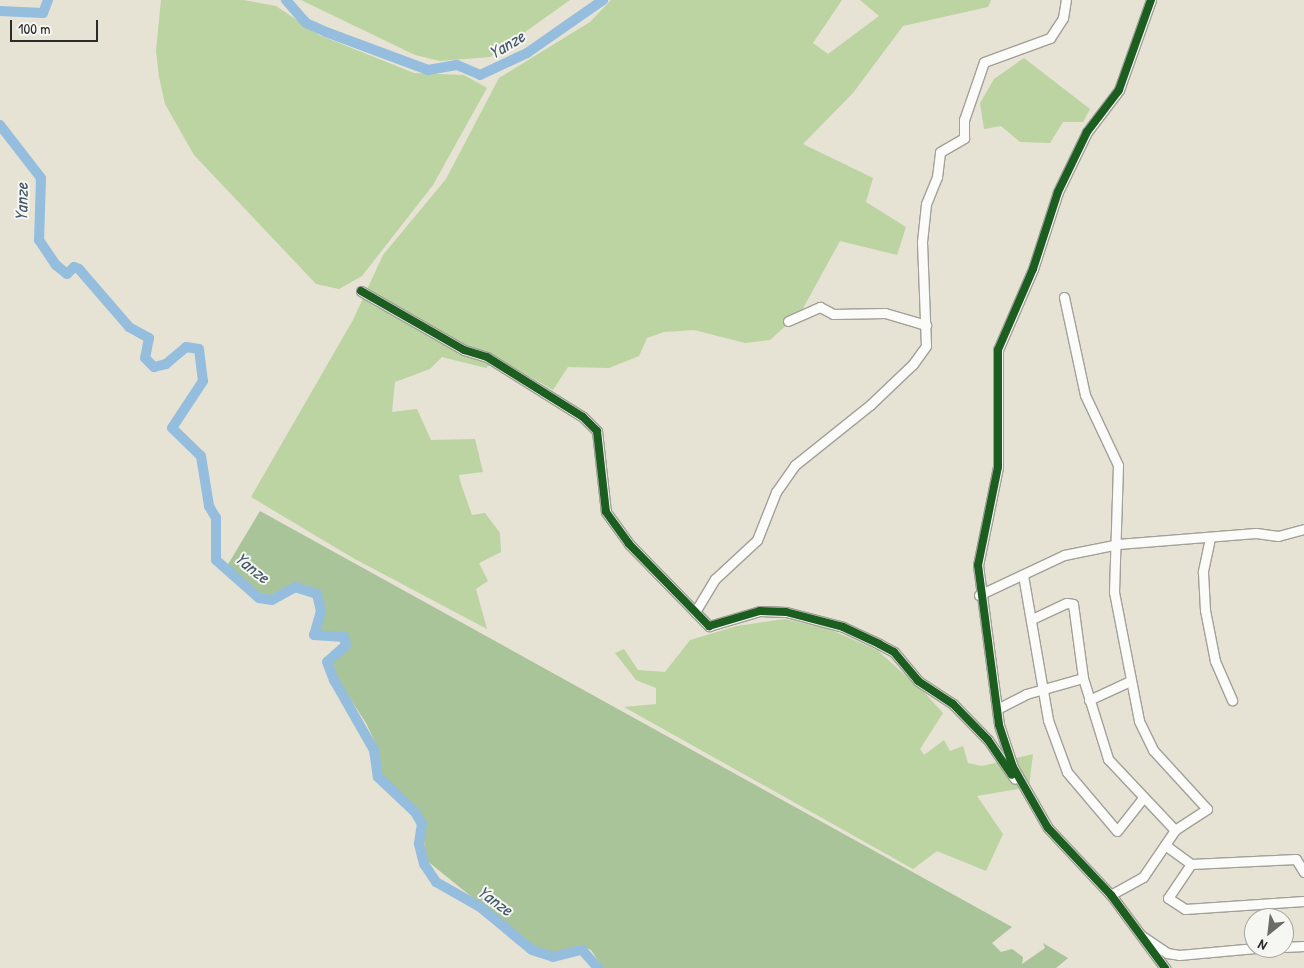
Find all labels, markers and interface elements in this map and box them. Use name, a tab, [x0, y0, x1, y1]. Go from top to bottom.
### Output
scale bar	[12, 10, 100, 42]
text: 100 m	[18, 18, 51, 39]
water label: Yanze	[485, 26, 529, 64]
water label: Yanze	[11, 183, 33, 221]
water label: Yanze	[230, 548, 274, 588]
water label: Yanze	[473, 881, 517, 921]
north arrow	[1244, 908, 1294, 958]
text: N	[1254, 936, 1270, 956]

